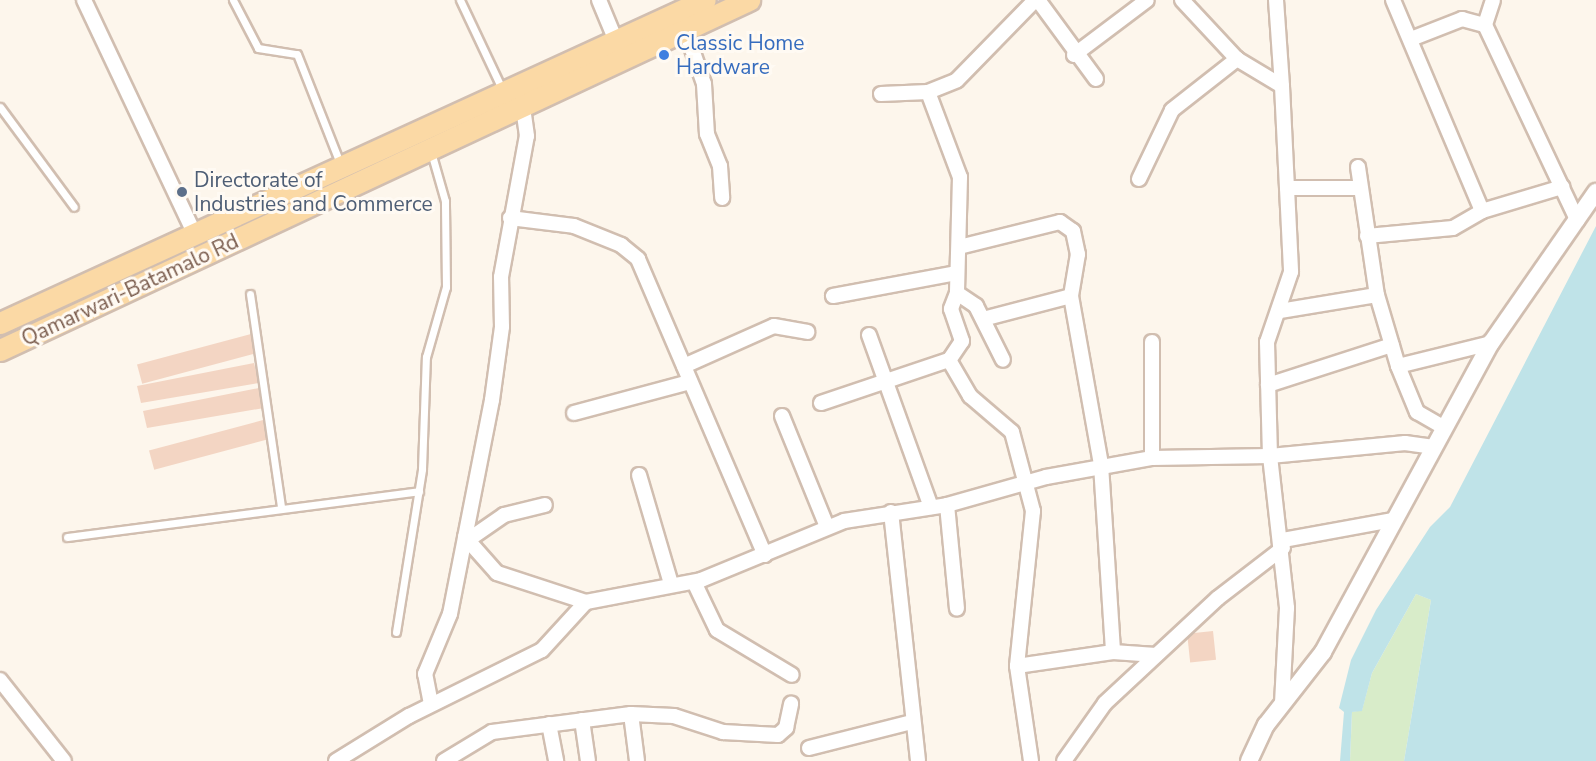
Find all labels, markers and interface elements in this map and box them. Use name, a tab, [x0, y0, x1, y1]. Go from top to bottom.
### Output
place label: Classic Home Hardware	[676, 30, 804, 80]
marker: Classic Home Hardware	[657, 48, 671, 62]
place label: Directorate of Industries and Commerce	[194, 167, 433, 217]
marker: Directorate of Industries and Commerce	[175, 185, 189, 199]
street label: Qamarwari-Batamalo Rd	[17, 229, 243, 351]

